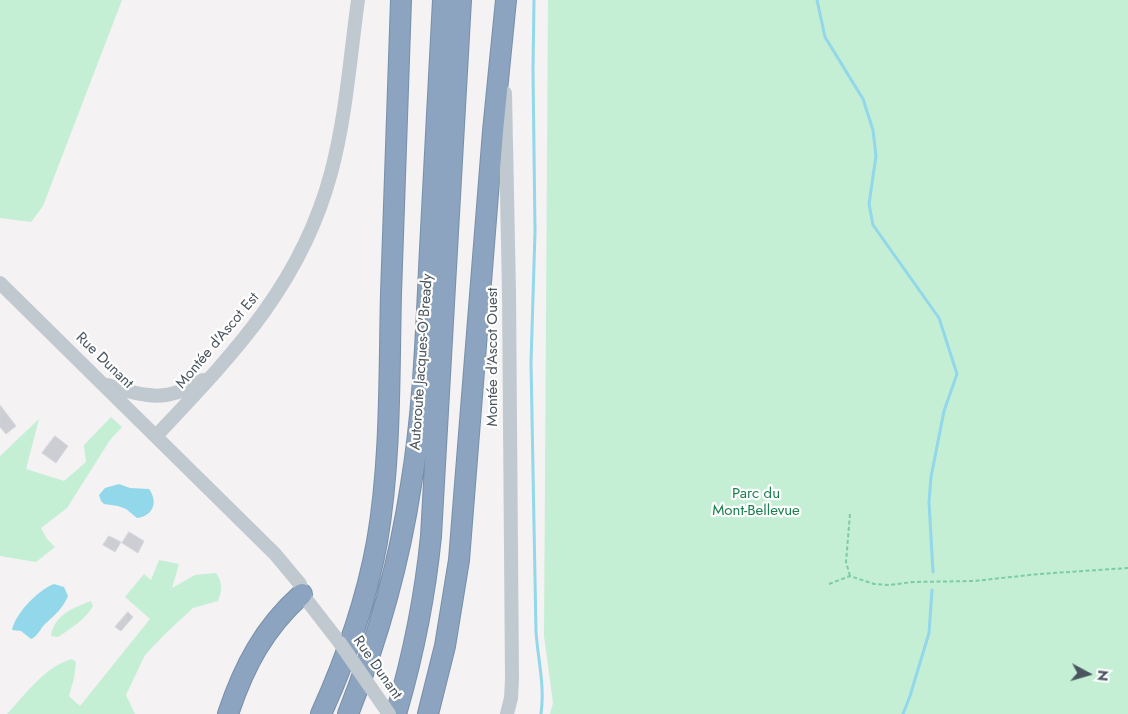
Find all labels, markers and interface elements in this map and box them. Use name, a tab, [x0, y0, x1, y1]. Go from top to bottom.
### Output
street label: Autoroute Jacques-O'Bready	[407, 273, 437, 451]
street label: Montée d'Ascot Ouest	[484, 288, 502, 426]
street label: Montée d'Ascot Est	[173, 289, 263, 393]
street label: Rue Dunant	[71, 329, 137, 393]
park label: Parc du Mont-Bellevue	[712, 485, 800, 520]
street label: Rue Dunant	[349, 633, 405, 703]
north arrow	[1063, 649, 1113, 699]
text: N	[1092, 669, 1113, 682]

